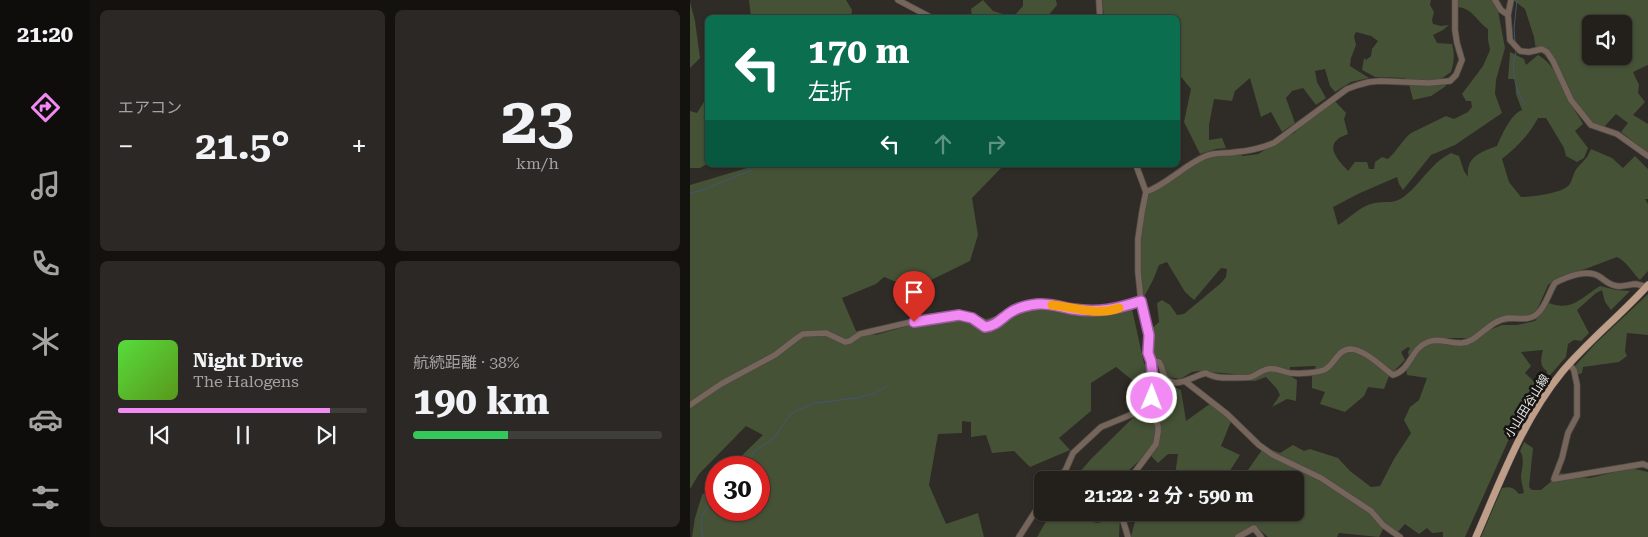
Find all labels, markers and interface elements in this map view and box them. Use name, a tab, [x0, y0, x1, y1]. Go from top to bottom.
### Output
map controls	[1582, 15, 1632, 65]
button: sound	[1582, 15, 1632, 65]
text: 21:20	[17, 22, 73, 47]
text: 170 m	[808, 31, 909, 72]
icon: left	[725, 35, 790, 100]
text: 左折	[808, 79, 852, 104]
text: 23	[501, 83, 574, 159]
icon: directions	[28, 90, 63, 125]
text: エアコン	[118, 98, 182, 117]
text: 21.5°	[195, 124, 290, 168]
text: −	[118, 130, 134, 163]
text: +	[351, 130, 367, 163]
icon: left	[876, 130, 904, 158]
icon: ahead	[929, 130, 957, 158]
icon: right	[982, 130, 1010, 158]
text: km/h	[516, 154, 559, 173]
icon: music	[28, 168, 63, 203]
icon: phone	[28, 246, 63, 281]
pin	[893, 271, 935, 322]
icon: arrive	[900, 278, 928, 306]
icon: climate	[28, 324, 63, 359]
text: Night Drive	[193, 349, 303, 372]
text: 航続距離 · 38%	[413, 353, 520, 372]
position arrow	[1125, 371, 1177, 423]
text: The Halogens	[193, 372, 299, 391]
street label: 小山田谷山線	[1502, 372, 1552, 440]
text: 190 km	[413, 379, 549, 423]
icon: car	[28, 402, 63, 437]
icon: previous	[146, 421, 174, 449]
icon: pause	[229, 421, 257, 449]
icon: next	[312, 421, 340, 449]
speed limit sign: 30	[705, 456, 770, 521]
icon: filters	[28, 480, 63, 515]
text: 21:22 · 2 分 · 590 m	[1084, 484, 1254, 507]

